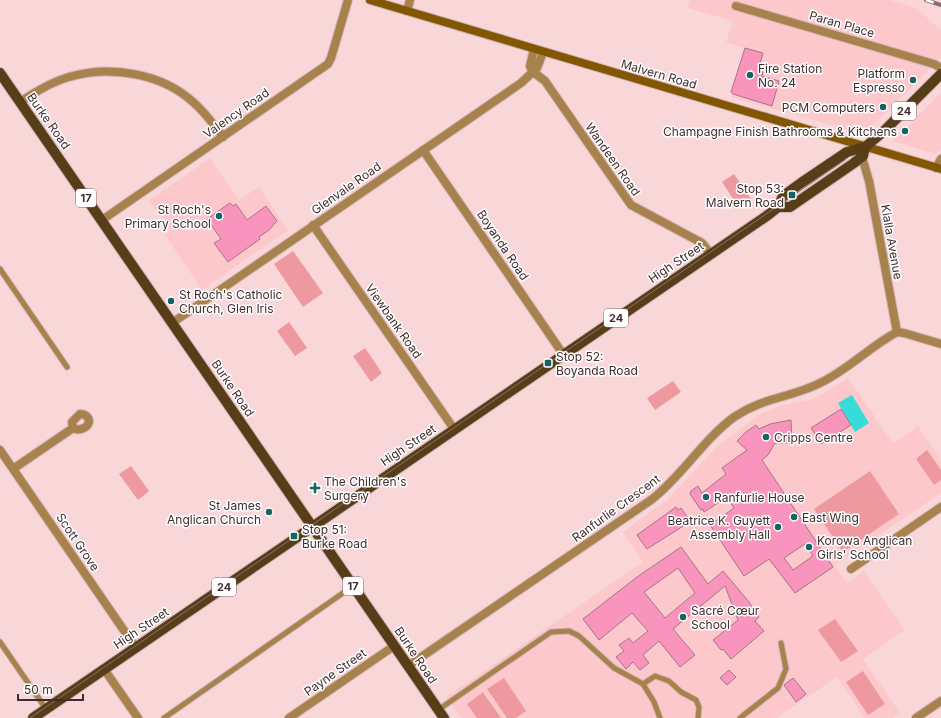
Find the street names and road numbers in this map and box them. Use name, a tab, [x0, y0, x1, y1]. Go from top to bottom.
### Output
street label: Paran Place	[808, 8, 876, 40]
street label: Malvern Road	[619, 56, 699, 92]
street label: Valency Road	[200, 85, 272, 141]
street label: Burke Road	[24, 90, 74, 152]
road number: 24	[892, 102, 916, 120]
street label: Wandeen Road	[582, 120, 644, 198]
street label: Glenvale Road	[308, 159, 384, 217]
road number: 17	[76, 189, 96, 207]
street label: Kialla Avenue	[878, 203, 906, 281]
street label: Boyanda Road	[474, 207, 532, 283]
street label: High Street	[645, 238, 707, 286]
street label: Viewbank Road	[363, 281, 425, 361]
road number: 24	[604, 309, 628, 327]
street label: Burke Road	[209, 357, 257, 419]
street label: High Street	[377, 421, 439, 469]
street label: Ranfurlie Crescent	[569, 471, 663, 545]
street label: Scott Grove	[53, 510, 103, 574]
road number: 17	[343, 577, 363, 595]
road number: 24	[212, 578, 236, 596]
street label: High Street	[110, 604, 172, 652]
street label: Burke Road	[392, 624, 440, 686]
street label: Payne Street	[301, 645, 369, 699]

